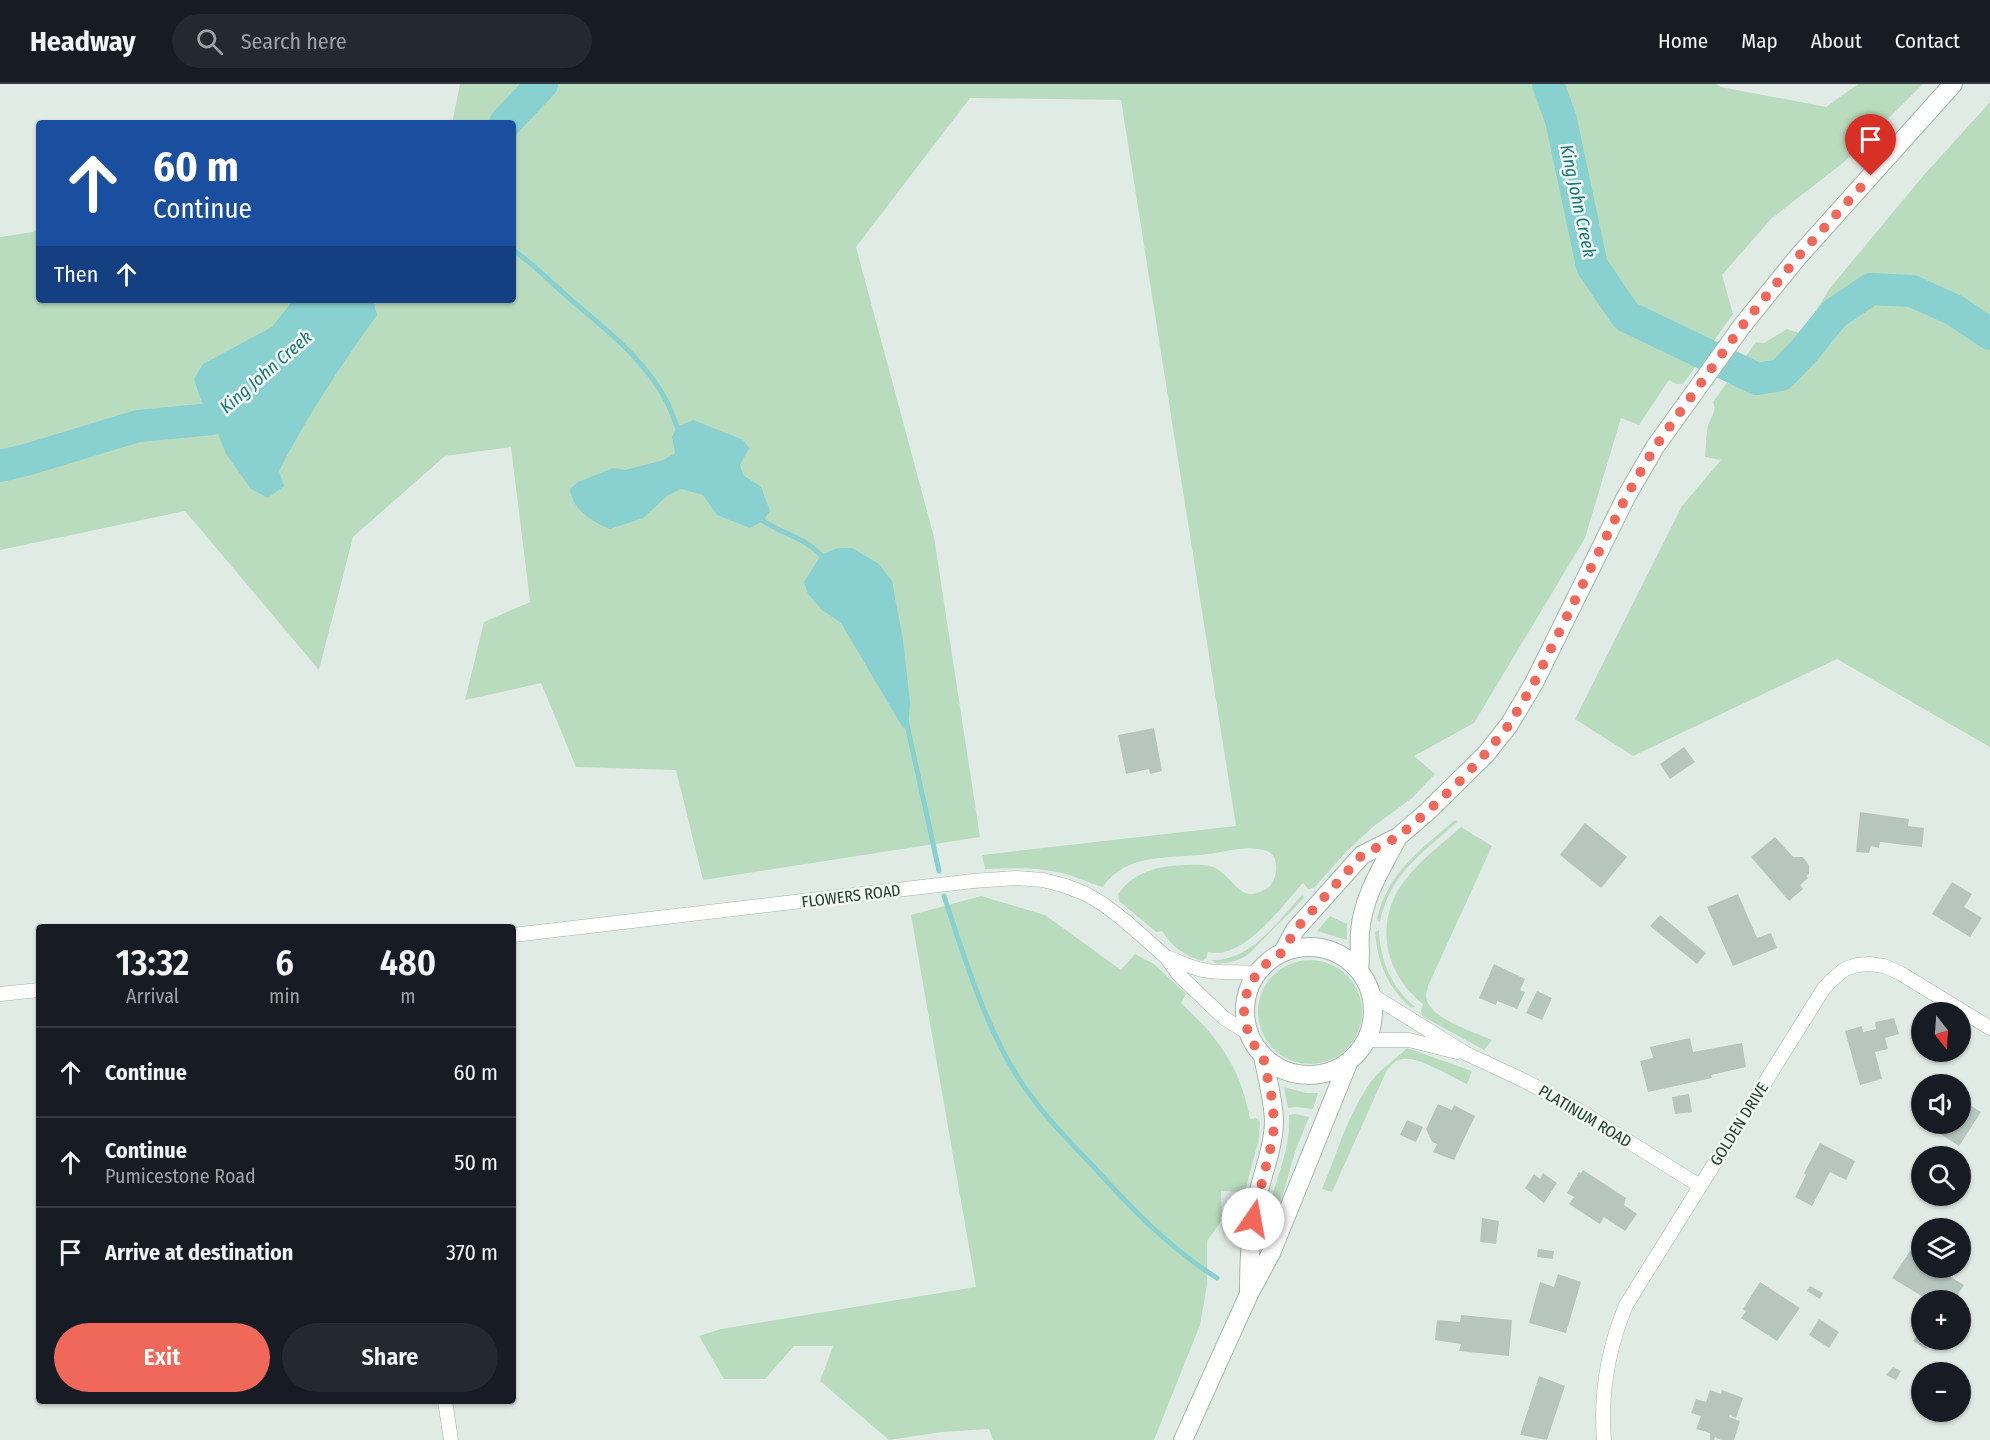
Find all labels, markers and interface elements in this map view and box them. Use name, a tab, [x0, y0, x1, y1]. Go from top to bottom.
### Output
search box	[172, 14, 592, 68]
text: Headway	[30, 25, 136, 58]
icon: search	[193, 25, 226, 58]
text: Search here	[241, 28, 347, 55]
text: Home	[1658, 28, 1708, 54]
text: Map	[1741, 28, 1778, 54]
text: About	[1811, 28, 1862, 54]
text: Contact	[1895, 28, 1960, 54]
pin	[1845, 114, 1896, 176]
icon: arrive	[1854, 123, 1887, 156]
text: 60 m	[153, 142, 239, 192]
water label: King John Creek	[1555, 143, 1601, 260]
icon: ahead	[54, 144, 132, 222]
text: Continue	[153, 193, 252, 225]
icon: ahead	[110, 258, 143, 291]
text: Then	[54, 261, 98, 288]
water label: King John Creek	[215, 326, 317, 418]
street label: FLOWERS ROAD	[801, 881, 901, 911]
text: 13:32	[116, 941, 189, 985]
text: 6	[275, 941, 294, 985]
text: 480	[380, 941, 436, 985]
text: Arrival	[126, 984, 179, 1008]
text: min	[269, 984, 300, 1008]
text: m	[400, 984, 416, 1008]
north arrow	[1911, 1002, 1971, 1062]
map controls	[1911, 1002, 1971, 1422]
icon: ahead	[54, 1056, 87, 1089]
text: Continue	[105, 1059, 187, 1086]
text: 60 m	[454, 1059, 498, 1086]
button: sound	[1911, 1074, 1971, 1134]
street label: GOLDEN DRIVE	[1706, 1079, 1772, 1169]
street label: PLATINUM ROAD	[1535, 1081, 1635, 1151]
text: Continue	[105, 1137, 187, 1164]
icon: ahead	[54, 1146, 87, 1179]
button: search	[1911, 1146, 1971, 1206]
text: 50 m	[454, 1149, 498, 1176]
text: Pumicestone Road	[105, 1164, 256, 1188]
position arrow	[1221, 1187, 1285, 1251]
button: layers	[1911, 1218, 1971, 1278]
icon: arrive	[54, 1236, 87, 1269]
text: Arrive at destination	[105, 1239, 293, 1266]
text: 370 m	[446, 1239, 498, 1266]
button: +	[1911, 1290, 1971, 1350]
button: Exit	[54, 1323, 270, 1392]
button: Share	[282, 1323, 498, 1392]
button: −	[1911, 1362, 1971, 1422]

